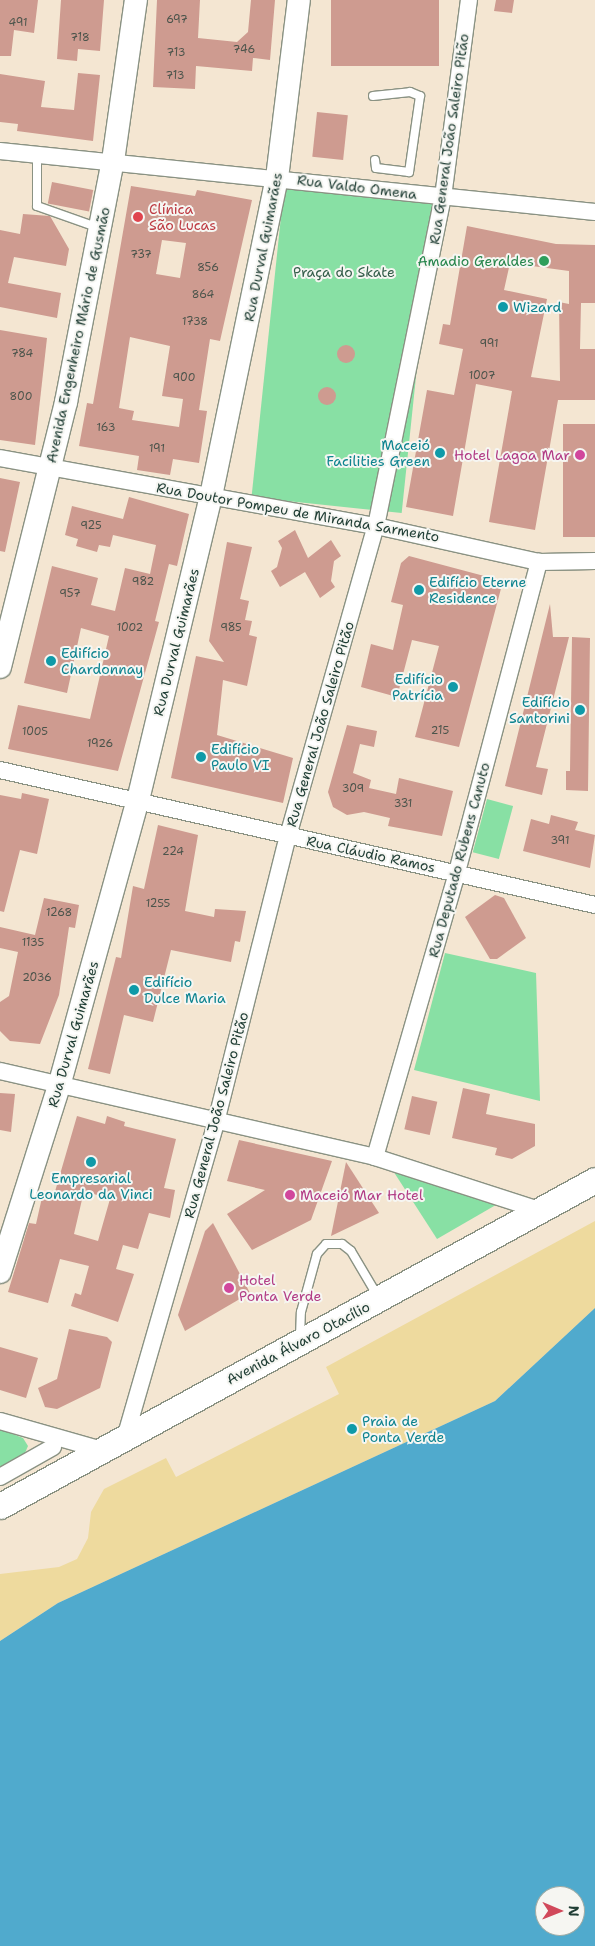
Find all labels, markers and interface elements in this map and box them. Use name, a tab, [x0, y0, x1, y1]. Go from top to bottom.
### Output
house number: 697	[166, 13, 188, 27]
house number: 491	[8, 16, 28, 30]
house number: 718	[70, 31, 90, 45]
street label: Rua General João Saleiro Pitão	[426, 32, 472, 246]
house number: 746	[233, 43, 255, 57]
house number: 713	[167, 46, 185, 60]
house number: 713	[166, 69, 184, 83]
street label: Rua Durval Guimarães	[240, 171, 286, 323]
street label: Rua Valdo Omena	[296, 171, 418, 203]
place label: Clínica São Lucas	[149, 201, 216, 233]
street label: Avenida Engenheiro Mário de Gusmão	[43, 205, 113, 465]
marker: Clínica São Lucas	[131, 210, 145, 224]
house number: 737	[130, 248, 152, 262]
place label: Amadio Geraldes	[418, 253, 534, 269]
marker: Amadio Geraldes	[538, 255, 550, 267]
house number: 856	[197, 261, 219, 275]
park label: Praça do Skate	[293, 264, 395, 280]
house number: 864	[192, 288, 214, 302]
place label: Wizard	[513, 299, 561, 315]
marker: Wizard	[497, 301, 509, 313]
house number: 1738	[182, 315, 208, 329]
house number: 991	[479, 337, 499, 351]
house number: 784	[11, 347, 33, 361]
house number: 1007	[469, 369, 495, 383]
house number: 900	[173, 371, 195, 385]
house number: 800	[10, 390, 32, 404]
house number: 163	[97, 421, 115, 435]
place label: Maceió Facilities Green	[326, 437, 430, 470]
house number: 191	[149, 442, 165, 456]
marker: Maceió Facilities Green	[434, 447, 446, 459]
place label: Hotel Lagoa Mar	[454, 447, 570, 463]
marker: Hotel Lagoa Mar	[574, 449, 586, 461]
street label: Rua Doutor Pompeu de Miranda Sarmento	[155, 479, 441, 545]
house number: 925	[80, 519, 102, 533]
street label: Rua Durval Guimarães	[150, 567, 202, 717]
place label: Edifício Eterne Residence	[429, 574, 526, 606]
house number: 982	[132, 575, 154, 589]
marker: Edifício Eterne Residence	[413, 584, 425, 596]
house number: 957	[59, 587, 81, 601]
street label: Rua General João Saleiro Pitão	[283, 619, 357, 829]
house number: 1002	[117, 621, 143, 635]
house number: 985	[220, 621, 242, 635]
place label: Edifício Chardonnay	[61, 645, 143, 678]
marker: Edifício Chardonnay	[45, 655, 57, 667]
place label: Edifício Patrícia	[392, 671, 443, 704]
marker: Edifício Patrícia	[447, 681, 459, 693]
place label: Edifício Santorini	[509, 694, 570, 726]
marker: Edifício Santorini	[574, 704, 586, 716]
house number: 215	[431, 724, 449, 738]
house number: 1005	[22, 725, 48, 739]
house number: 1926	[87, 737, 113, 751]
place label: Edifício Paulo VI	[211, 741, 270, 774]
marker: Edifício Paulo VI	[195, 751, 207, 763]
street label: Rua Deputado Rubens Canuto	[425, 761, 493, 959]
house number: 309	[342, 782, 364, 796]
house number: 331	[394, 797, 412, 811]
street label: Rua Cláudio Ramos	[305, 832, 437, 876]
house number: 391	[550, 834, 570, 848]
house number: 224	[162, 845, 184, 859]
house number: 1255	[146, 897, 170, 911]
house number: 1268	[46, 906, 72, 920]
house number: 1135	[22, 936, 44, 950]
street label: Rua Durval Guimarães	[44, 959, 102, 1109]
house number: 2036	[22, 971, 52, 985]
place label: Edifício Dulce Maria	[144, 974, 226, 1006]
marker: Edifício Dulce Maria	[128, 984, 140, 996]
street label: Rua General João Saleiro Pitão	[180, 1010, 252, 1220]
marker: Empresarial Leonardo da Vinci	[85, 1156, 97, 1168]
place label: Empresarial Leonardo da Vinci	[29, 1170, 153, 1202]
place label: Maceió Mar Hotel	[300, 1187, 423, 1203]
marker: Maceió Mar Hotel	[284, 1189, 296, 1201]
place label: Hotel Ponta Verde	[239, 1272, 322, 1304]
marker: Hotel Ponta Verde	[223, 1282, 235, 1294]
street label: Avenida Álvaro Otacílio	[223, 1298, 373, 1388]
place label: Praia de Ponta Verde	[362, 1413, 445, 1445]
marker: Praia de Ponta Verde	[346, 1423, 358, 1435]
north arrow	[535, 1886, 585, 1936]
text: N	[565, 1906, 583, 1917]

